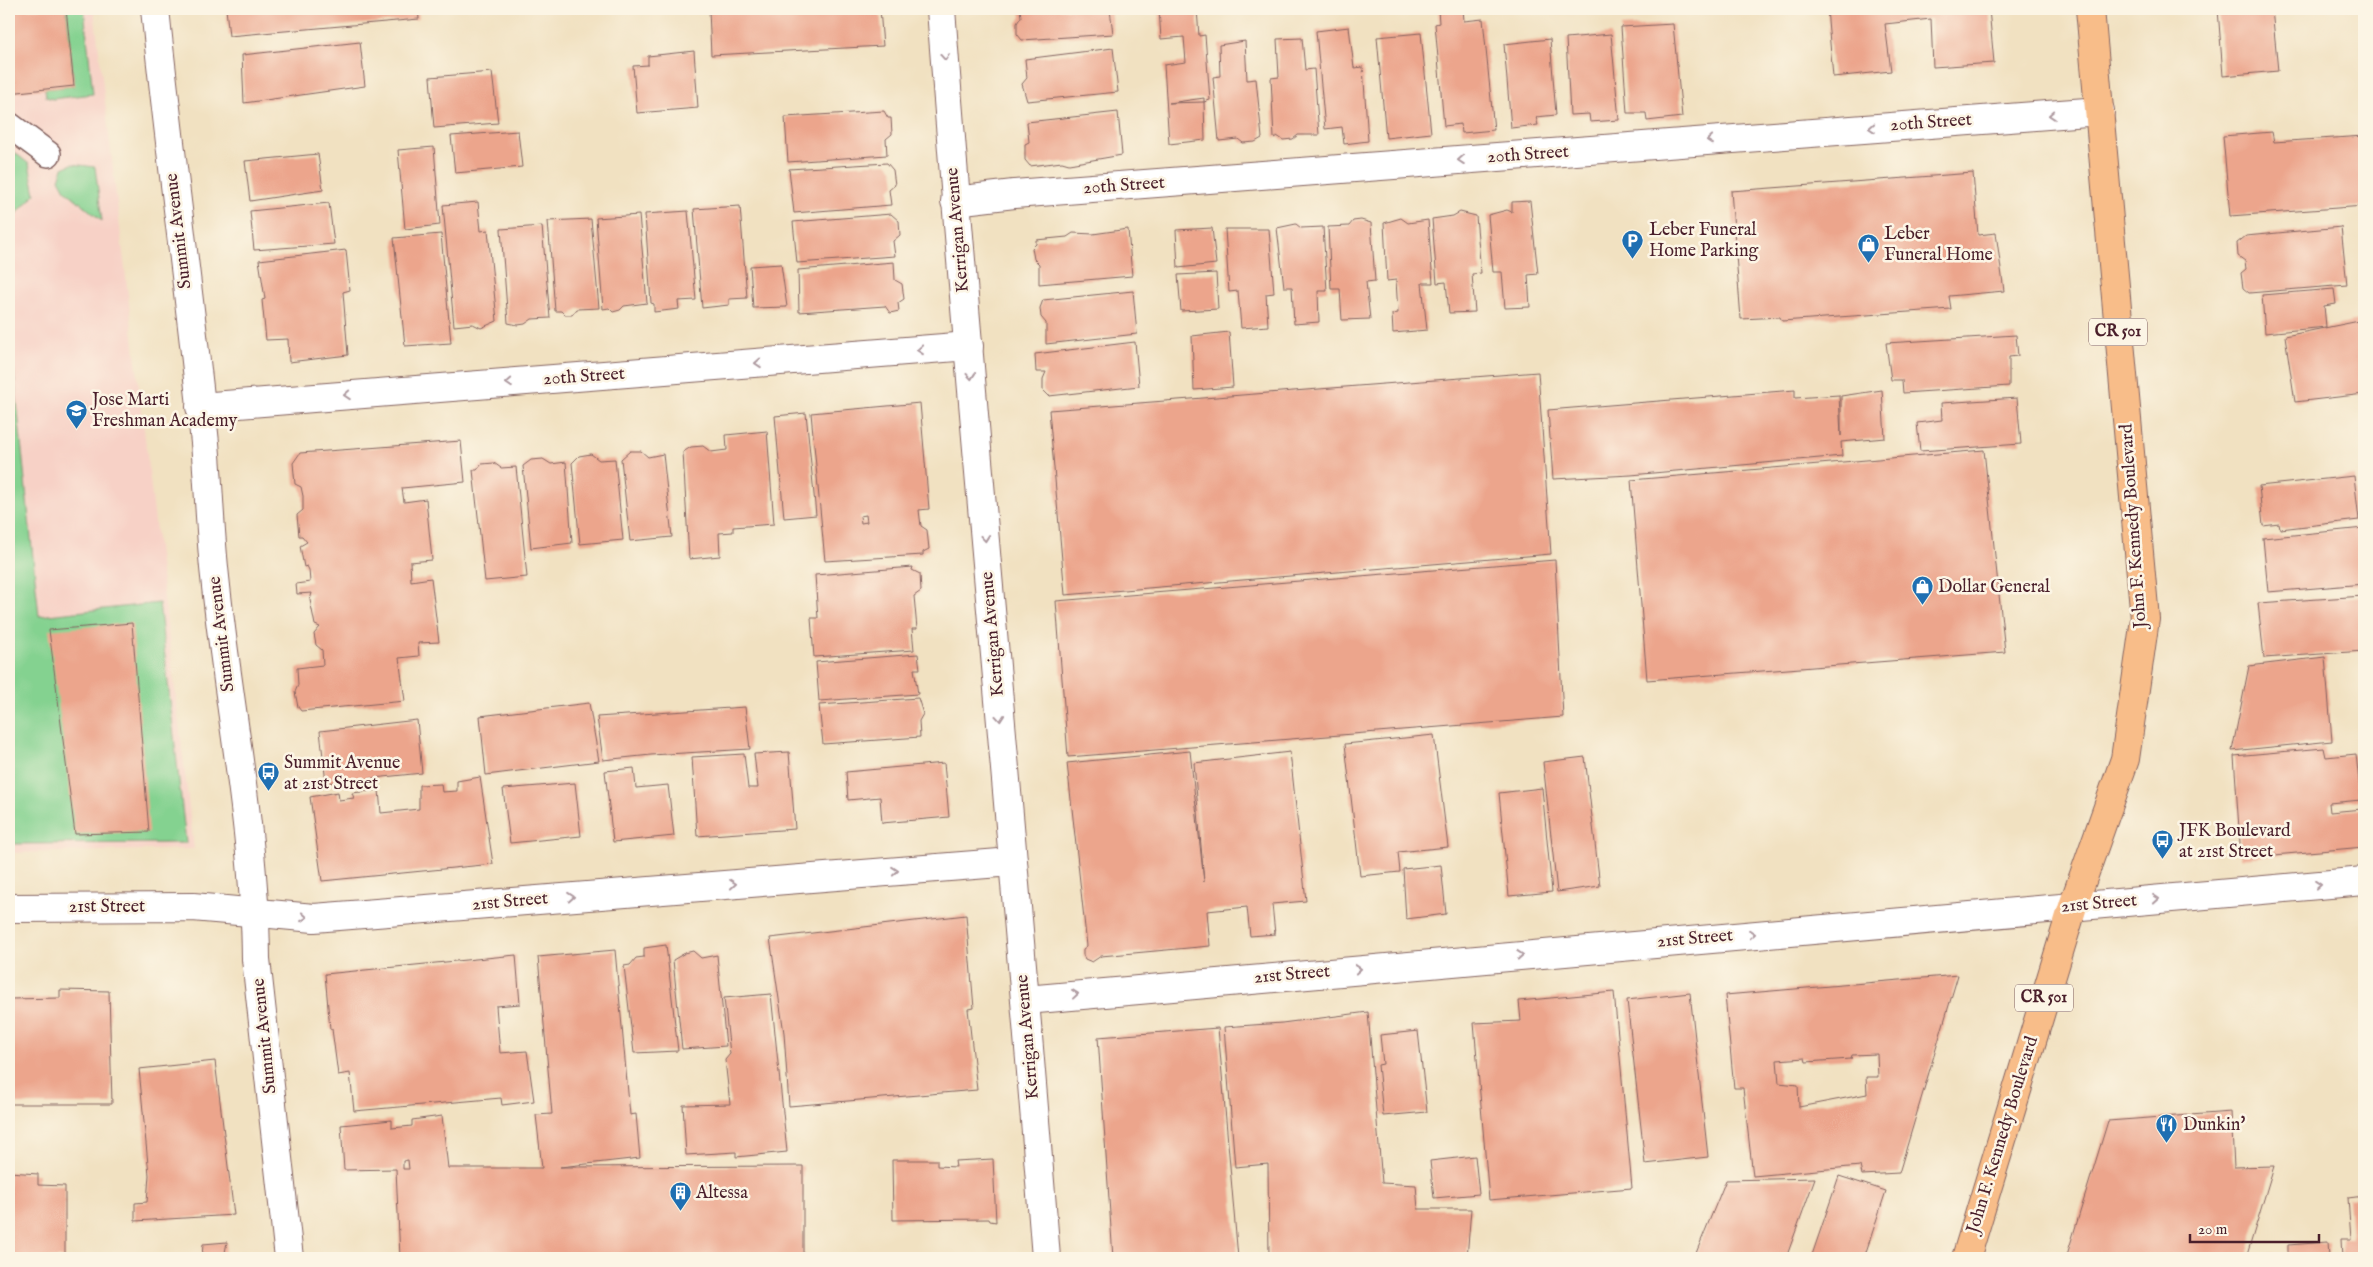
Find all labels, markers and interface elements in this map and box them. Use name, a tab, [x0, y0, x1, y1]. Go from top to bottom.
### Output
one-way arrow	[939, 54, 950, 62]
street label: 20th Street	[1889, 109, 1973, 137]
one-way arrow	[2047, 109, 2055, 120]
one-way arrow	[1868, 122, 1876, 133]
one-way arrow	[1706, 134, 1714, 145]
street label: 20th Street	[1486, 141, 1570, 169]
one-way arrow	[1457, 155, 1465, 166]
street label: Kerrigan Avenue	[941, 167, 975, 293]
street label: Summit Avenue	[161, 172, 197, 290]
street label: 20th Street	[1082, 172, 1166, 200]
place label: Leber Funeral Home Parking	[1649, 219, 1759, 263]
place label: Leber Funeral Home	[1884, 223, 1993, 267]
parking icon: Leber Funeral Home Parking	[1621, 228, 1645, 259]
shop icon: Leber Funeral Home	[1856, 232, 1880, 263]
road number: CR 501	[2089, 318, 2147, 346]
one-way arrow	[916, 344, 924, 355]
one-way arrow	[754, 357, 762, 368]
street label: 20th Street	[542, 363, 626, 391]
one-way arrow	[966, 373, 977, 381]
one-way arrow	[505, 377, 513, 388]
place label: Jose Marti Freshman Academy	[90, 389, 237, 433]
one-way arrow	[343, 390, 351, 401]
school or university icon: Jose Marti Freshman Academy	[64, 398, 88, 429]
street label: John F. Kennedy Boulevard	[2115, 423, 2153, 631]
one-way arrow	[979, 534, 990, 542]
street label: Kerrigan Avenue	[976, 571, 1010, 697]
street label: Summit Avenue	[204, 575, 240, 693]
shop icon: Dollar General	[1910, 575, 1934, 606]
place label: Dollar General	[1938, 576, 2050, 599]
one-way arrow	[994, 714, 1005, 722]
place label: Summit Avenue at 21st Street	[284, 752, 400, 796]
bus stop icon: Summit Avenue at 21st Street	[256, 761, 280, 792]
place label: JFK Boulevard at 21st Street	[2177, 820, 2291, 864]
bus stop icon: JFK Boulevard at 21st Street	[2151, 829, 2175, 860]
one-way arrow	[891, 865, 899, 876]
one-way arrow	[729, 879, 737, 890]
one-way arrow	[2314, 879, 2322, 890]
street label: 21st Street	[471, 887, 549, 917]
street label: 21st Street	[2060, 889, 2138, 919]
one-way arrow	[567, 892, 575, 903]
one-way arrow	[2153, 894, 2161, 905]
street label: 21st Street	[69, 896, 145, 919]
one-way arrow	[301, 911, 309, 922]
street label: 21st Street	[1656, 924, 1734, 954]
one-way arrow	[1748, 929, 1756, 940]
one-way arrow	[1517, 950, 1525, 961]
street label: 21st Street	[1253, 960, 1331, 990]
one-way arrow	[1355, 964, 1363, 975]
street label: Kerrigan Avenue	[1011, 974, 1045, 1100]
street label: Summit Avenue	[247, 977, 283, 1095]
road number: CR 501	[2015, 984, 2073, 1011]
one-way arrow	[1071, 989, 1079, 1000]
street label: John F. Kennedy Boulevard	[1961, 1033, 2044, 1238]
restaurant icon: Dunkin'	[2155, 1113, 2179, 1144]
place label: Dunkin'	[2183, 1114, 2245, 1137]
building icon: Altessa	[668, 1181, 692, 1212]
place label: Altessa	[695, 1182, 748, 1205]
scale bar	[2190, 1212, 2319, 1244]
text: 20 m	[2198, 1220, 2228, 1239]

